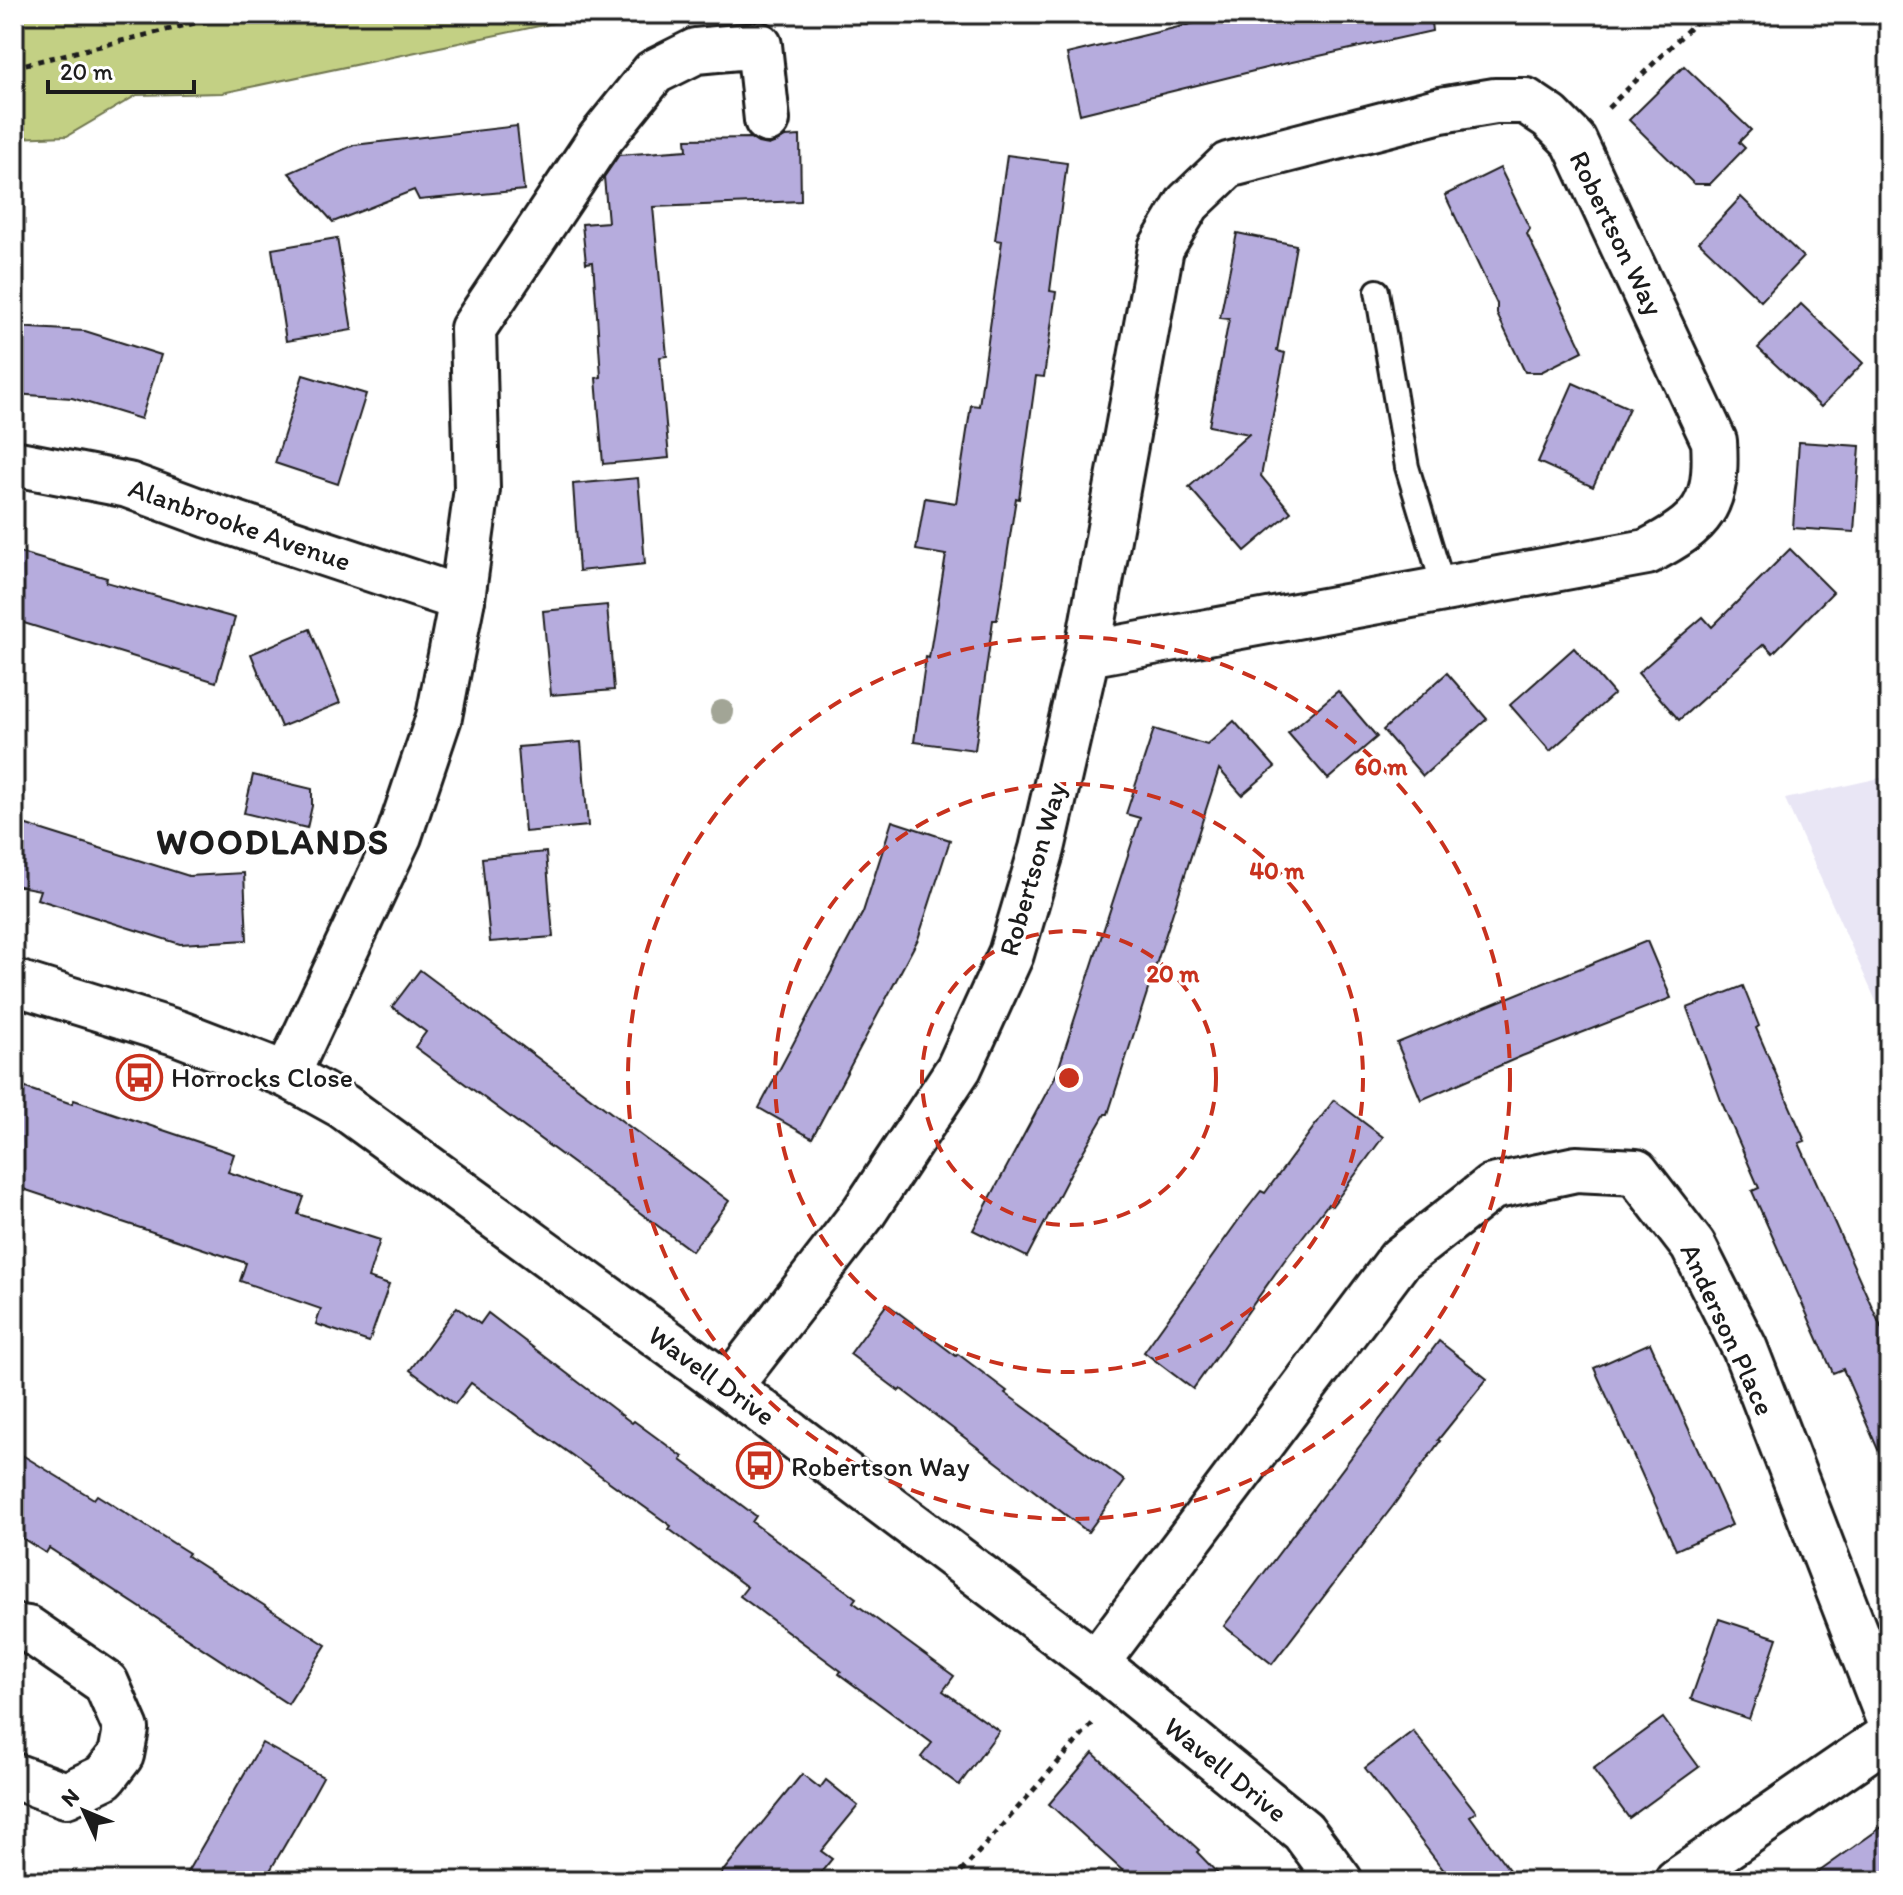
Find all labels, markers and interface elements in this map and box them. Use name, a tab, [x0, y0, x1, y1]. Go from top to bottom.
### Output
scale bar	[48, 44, 194, 94]
text: 20 m	[60, 57, 113, 86]
street label: Robertson Way	[1563, 145, 1671, 321]
street label: Alanbrooke Avenue	[125, 470, 355, 578]
text: 60 m	[1354, 752, 1408, 781]
street label: Robertson Way	[991, 778, 1073, 960]
district label: WOODLANDS	[156, 820, 390, 863]
text: 40 m	[1250, 856, 1305, 885]
text: 20 m	[1147, 959, 1200, 988]
bus stop icon: Horrocks Close	[116, 1053, 164, 1101]
place label: Horrocks Close	[171, 1060, 353, 1094]
centre of rings	[1055, 1064, 1083, 1092]
street label: Anderson Place	[1673, 1238, 1783, 1420]
street label: Wavell Drive	[642, 1317, 782, 1433]
bus stop icon: Robertson Way	[736, 1442, 784, 1490]
place label: Robertson Way	[791, 1449, 970, 1483]
street label: Wavell Drive	[1157, 1709, 1295, 1829]
north arrow	[44, 1771, 124, 1851]
text: N	[55, 1783, 85, 1812]

